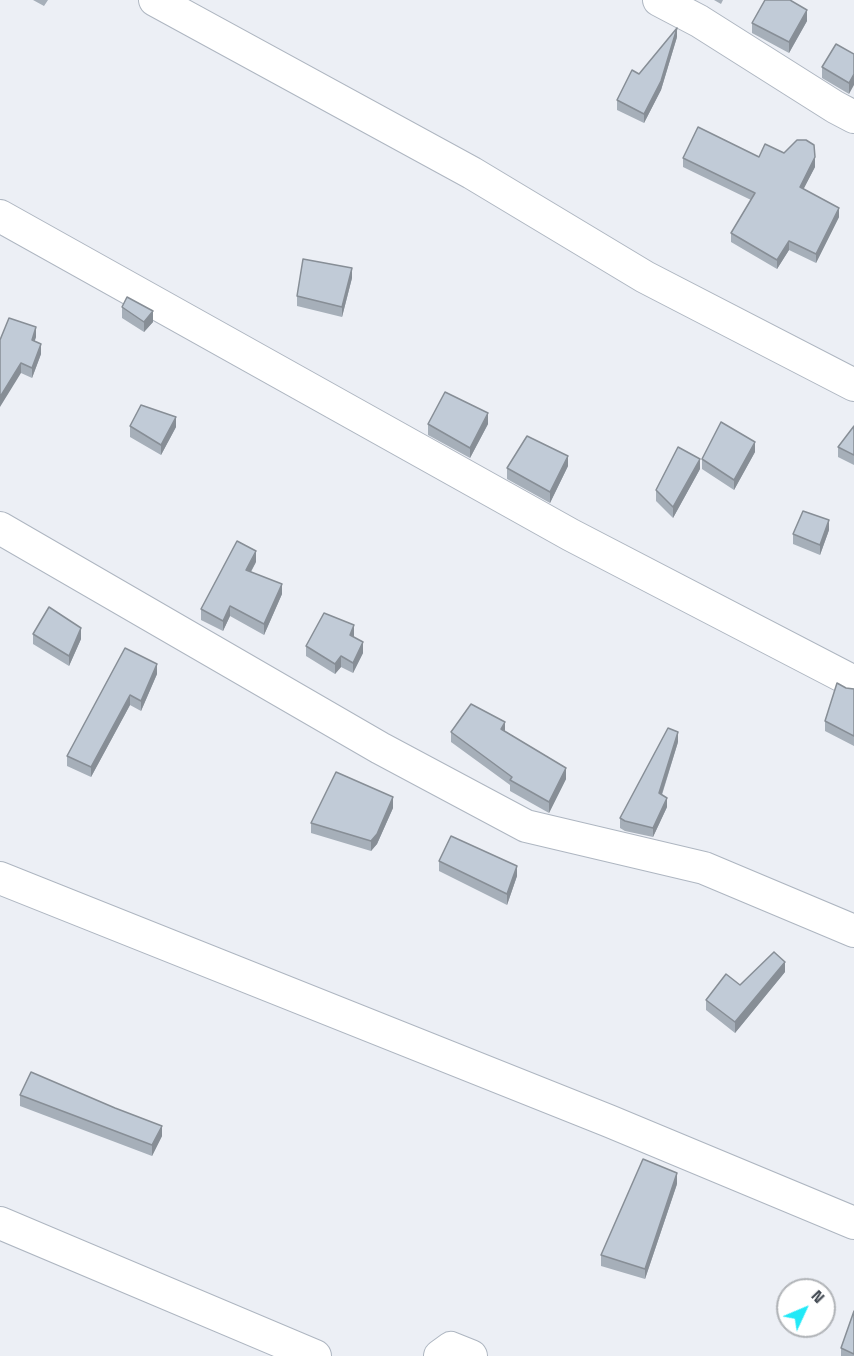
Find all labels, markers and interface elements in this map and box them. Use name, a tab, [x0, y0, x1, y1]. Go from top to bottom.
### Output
north arrow	[776, 1278, 836, 1338]
text: N	[807, 1285, 829, 1308]

